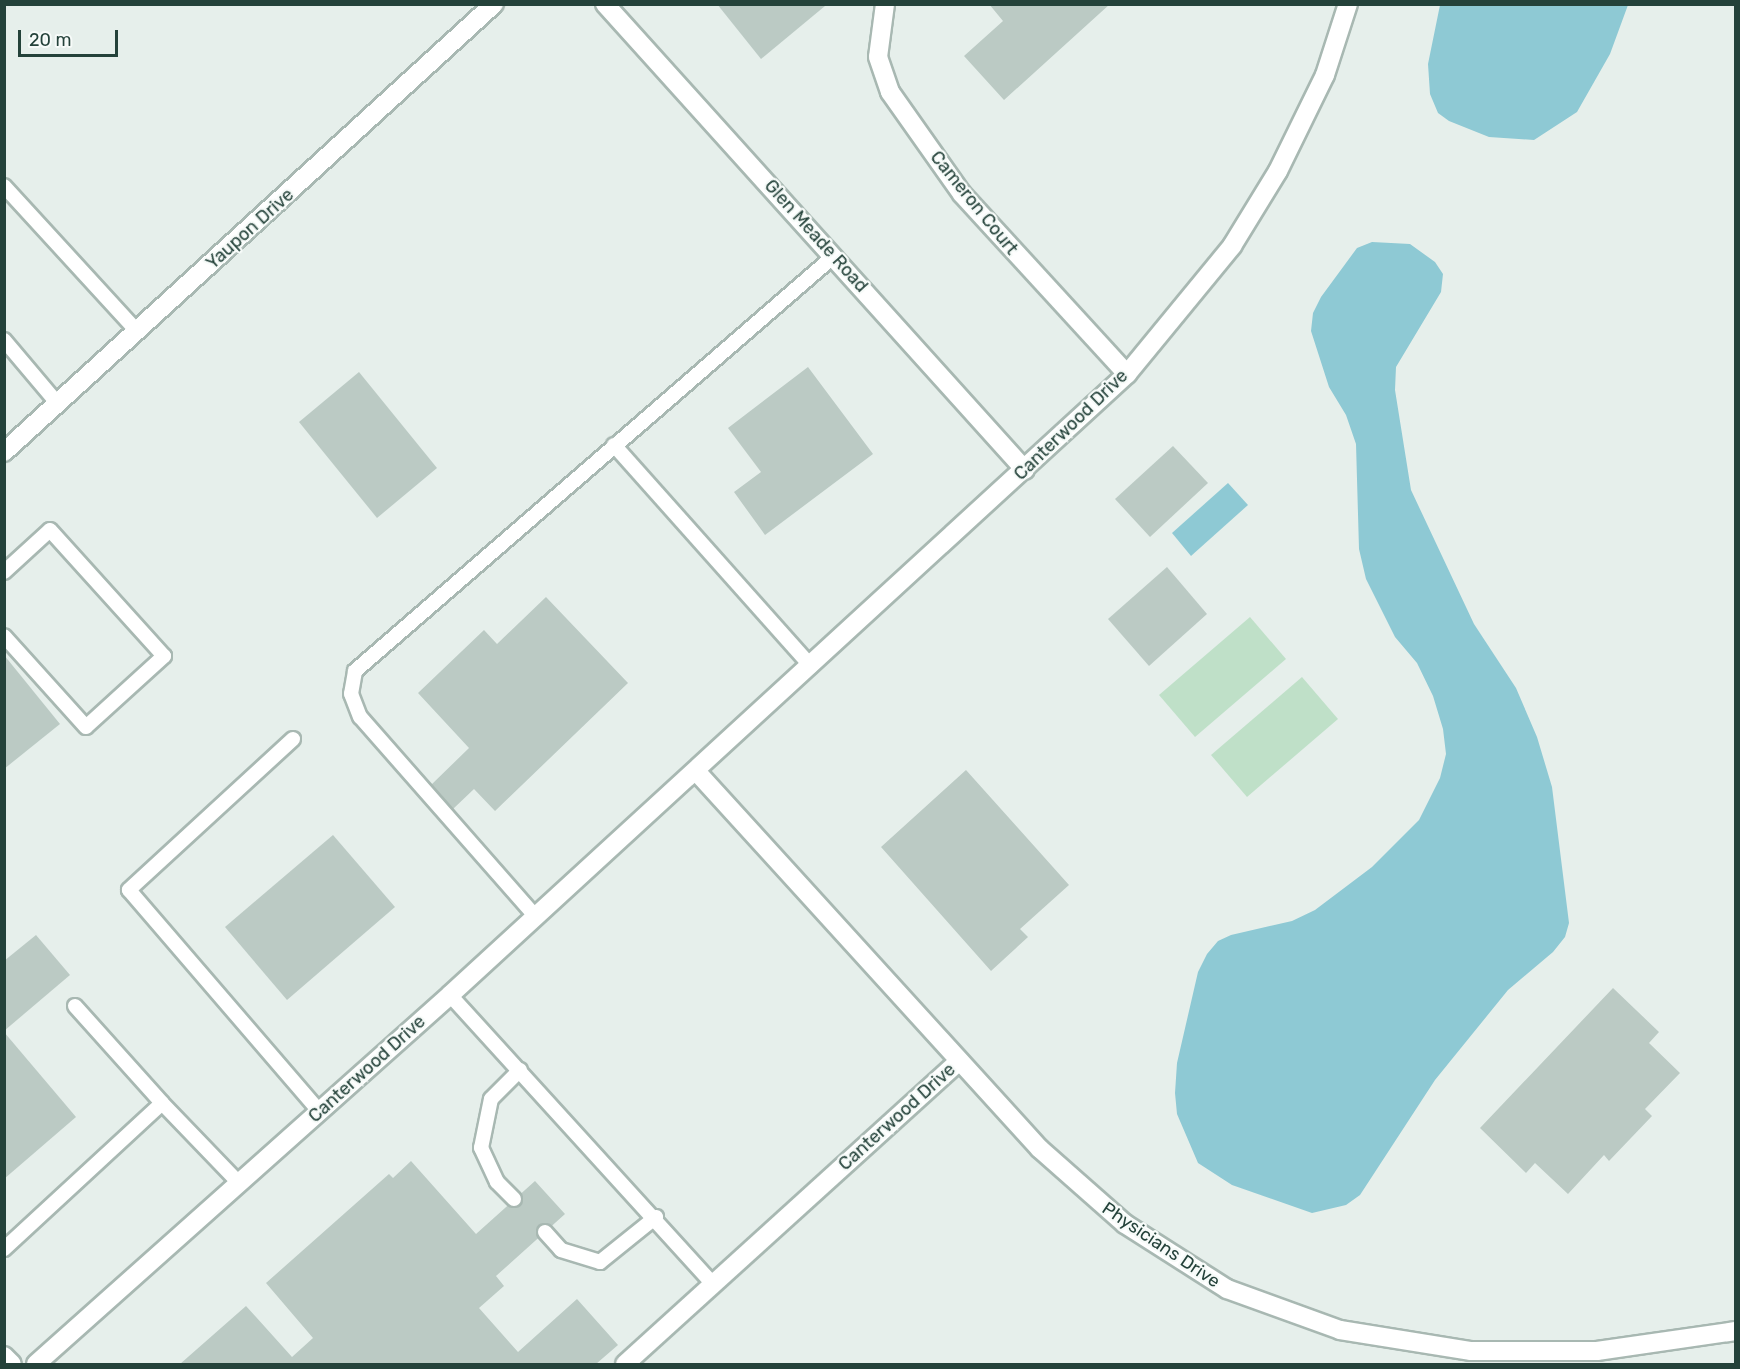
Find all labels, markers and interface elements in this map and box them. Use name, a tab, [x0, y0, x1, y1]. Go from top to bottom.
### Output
scale bar	[21, 18, 122, 56]
text: 20 m	[29, 29, 71, 51]
street label: Cameron Court	[926, 147, 1022, 259]
street label: Glen Meade Road	[760, 175, 872, 297]
street label: Yaupon Drive	[202, 184, 298, 274]
street label: Canterwood Drive	[1010, 365, 1132, 485]
street label: Canterwood Drive	[304, 1011, 430, 1127]
street label: Canterwood Drive	[834, 1059, 960, 1175]
street label: Physicians Drive	[1098, 1198, 1224, 1292]

